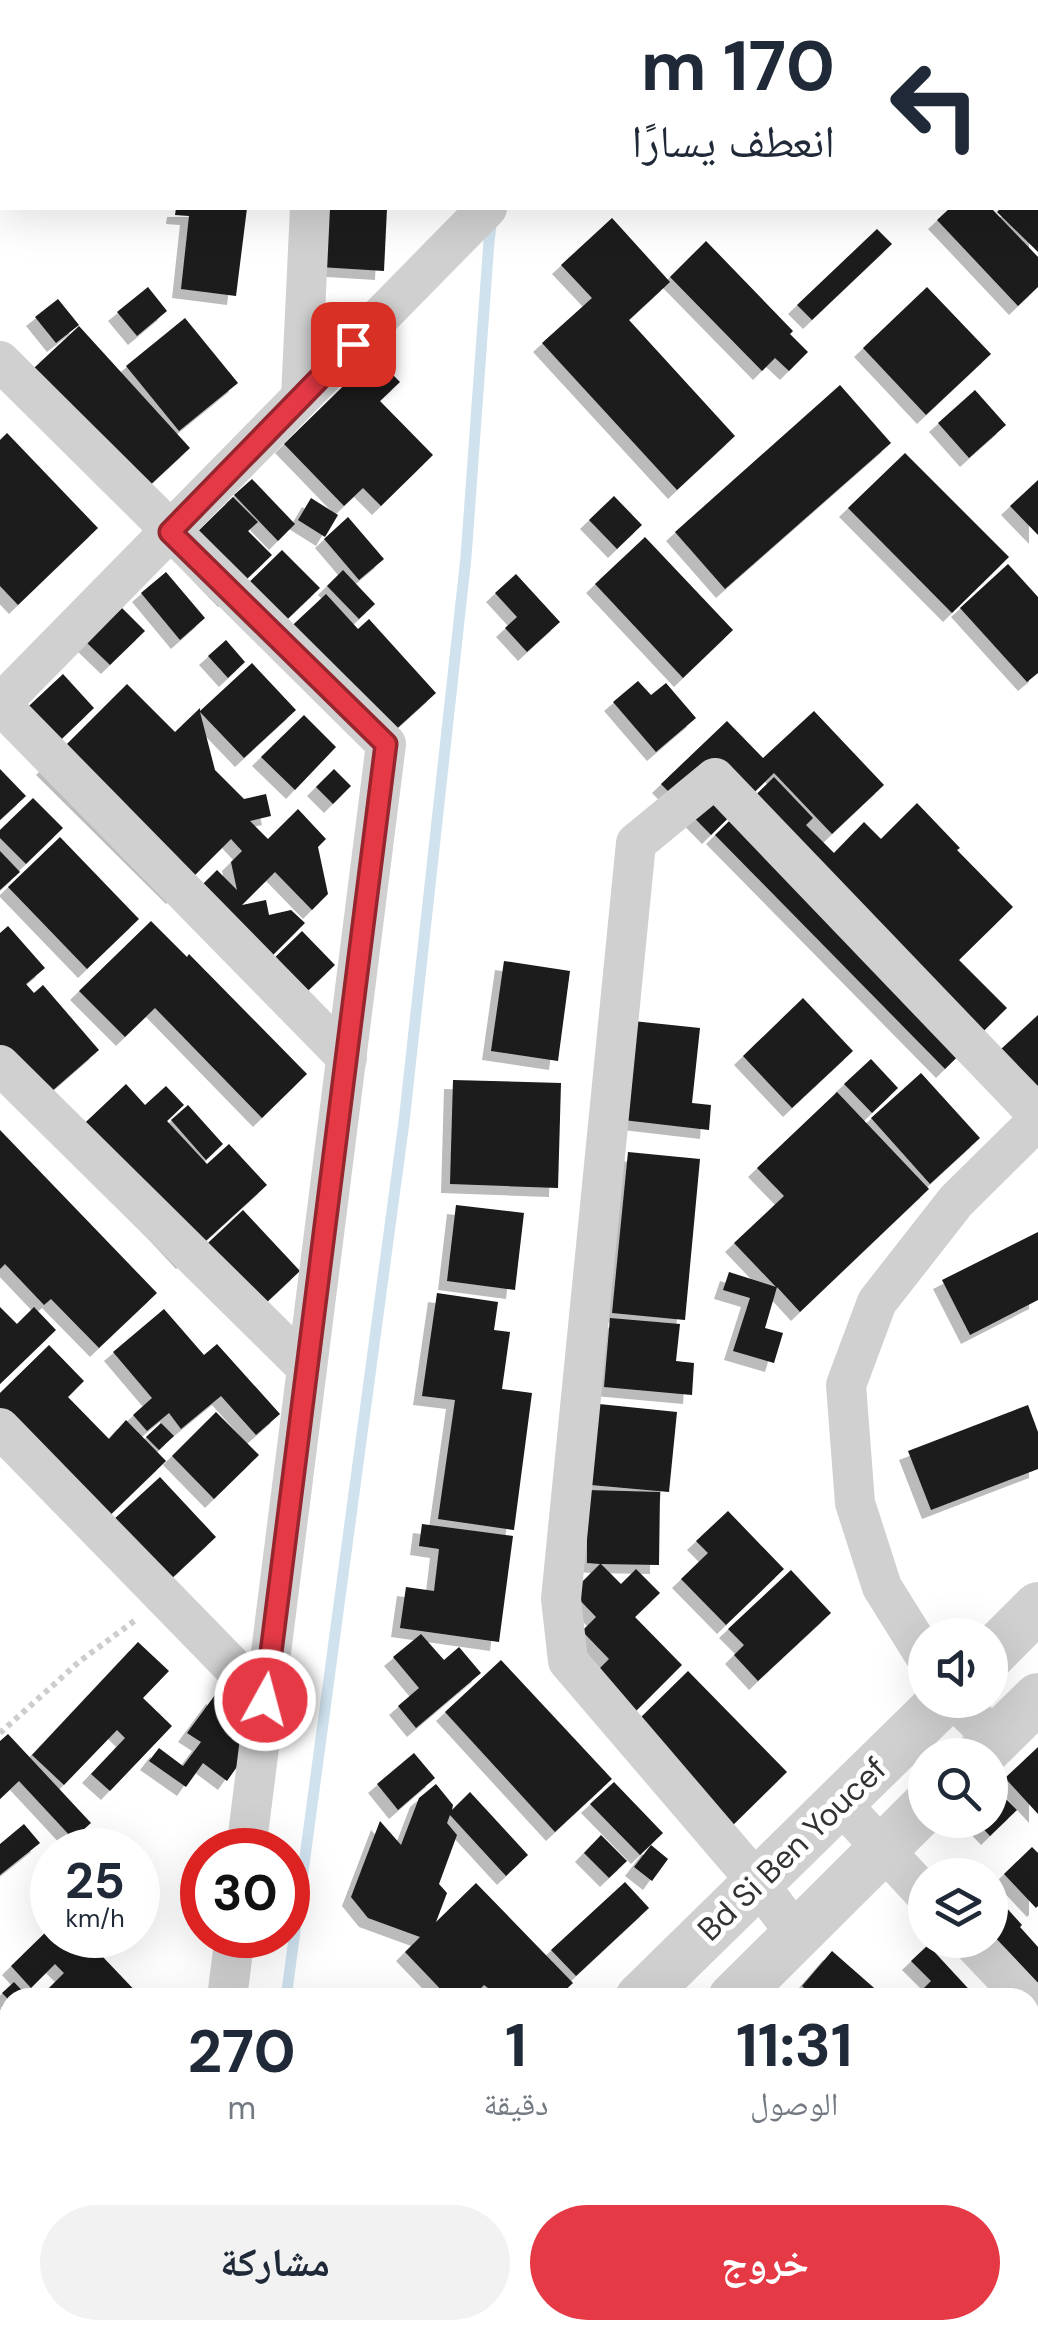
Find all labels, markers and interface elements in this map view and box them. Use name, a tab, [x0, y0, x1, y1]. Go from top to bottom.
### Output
text: 170 m	[641, 21, 835, 112]
icon: left	[870, 40, 1000, 170]
text: انعطف يسارًا	[632, 112, 835, 171]
pin	[311, 302, 396, 387]
icon: arrive	[326, 317, 381, 372]
map controls	[908, 1618, 1008, 1958]
button: sound	[908, 1618, 1008, 1718]
position arrow	[213, 1648, 317, 1752]
button: search	[908, 1738, 1008, 1838]
street label: Bd Si Ben Youcef	[688, 1748, 896, 1950]
speed limit sign: 30	[180, 1828, 310, 1958]
text: 25	[65, 1848, 125, 1914]
button: layers	[908, 1858, 1008, 1958]
text: km/h	[65, 1902, 125, 1935]
text: 1	[505, 2006, 527, 2085]
text: 11:31	[736, 2006, 852, 2085]
text: 270	[188, 2012, 296, 2091]
text: دقيقة	[483, 2083, 548, 2125]
text: الوصول	[750, 2083, 838, 2125]
text: m	[227, 2087, 256, 2129]
button: مشاركة	[40, 2205, 510, 2320]
button: خروج	[530, 2205, 1000, 2320]

